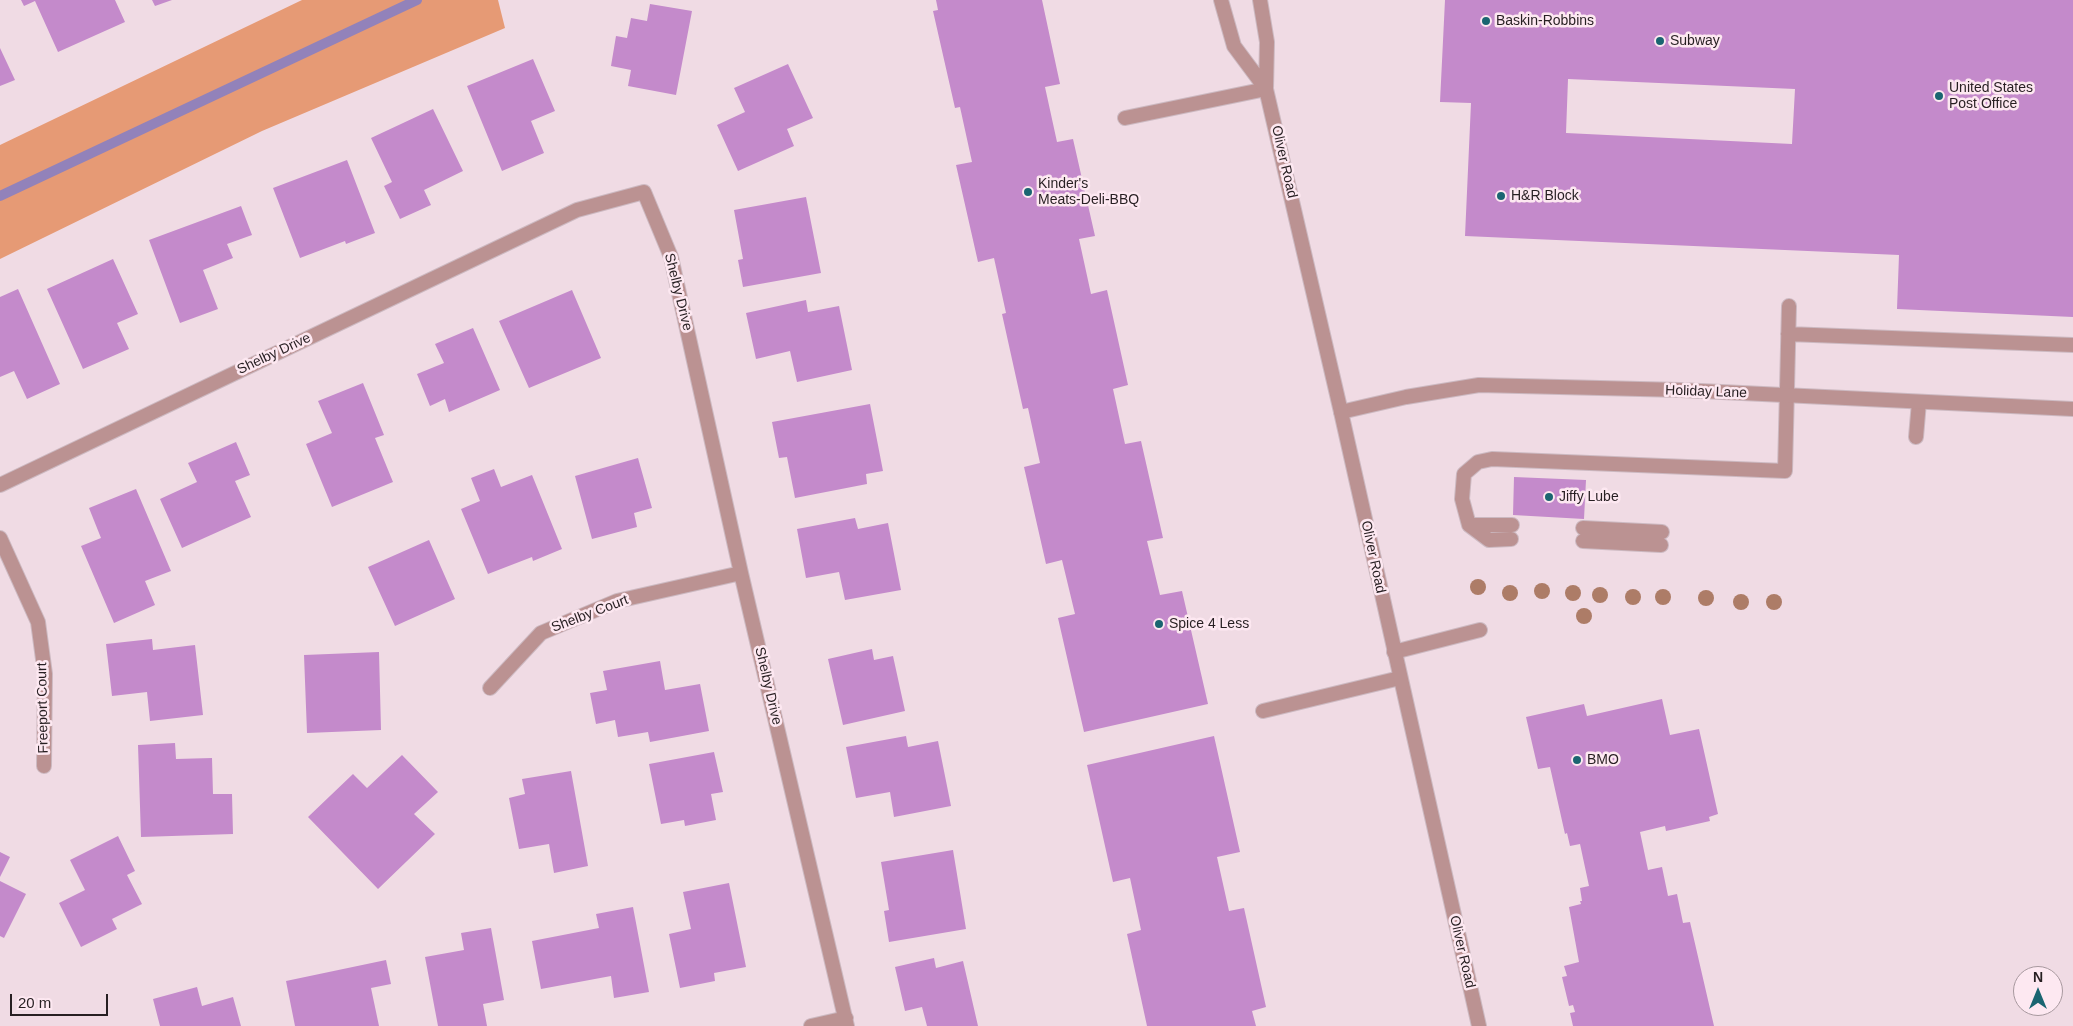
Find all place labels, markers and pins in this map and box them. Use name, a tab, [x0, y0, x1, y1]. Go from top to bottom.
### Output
place label: Baskin-Robbins	[1496, 13, 1594, 29]
marker: Baskin-Robbins	[1480, 15, 1492, 27]
place label: Subway	[1670, 33, 1720, 49]
marker: Subway	[1654, 35, 1666, 47]
place label: United States Post Office	[1949, 80, 2033, 112]
marker: United States Post Office	[1933, 90, 1945, 102]
place label: Kinder's Meats-Deli-BBQ	[1038, 176, 1139, 208]
marker: Kinder's Meats-Deli-BBQ	[1022, 186, 1034, 198]
place label: H&R Block	[1511, 188, 1579, 204]
marker: H&R Block	[1495, 190, 1507, 202]
place label: Jiffy Lube	[1559, 489, 1619, 505]
marker: Jiffy Lube	[1543, 491, 1555, 503]
place label: Spice 4 Less	[1169, 616, 1249, 632]
marker: Spice 4 Less	[1153, 618, 1165, 630]
place label: BMO	[1587, 752, 1619, 768]
marker: BMO	[1571, 754, 1583, 766]

